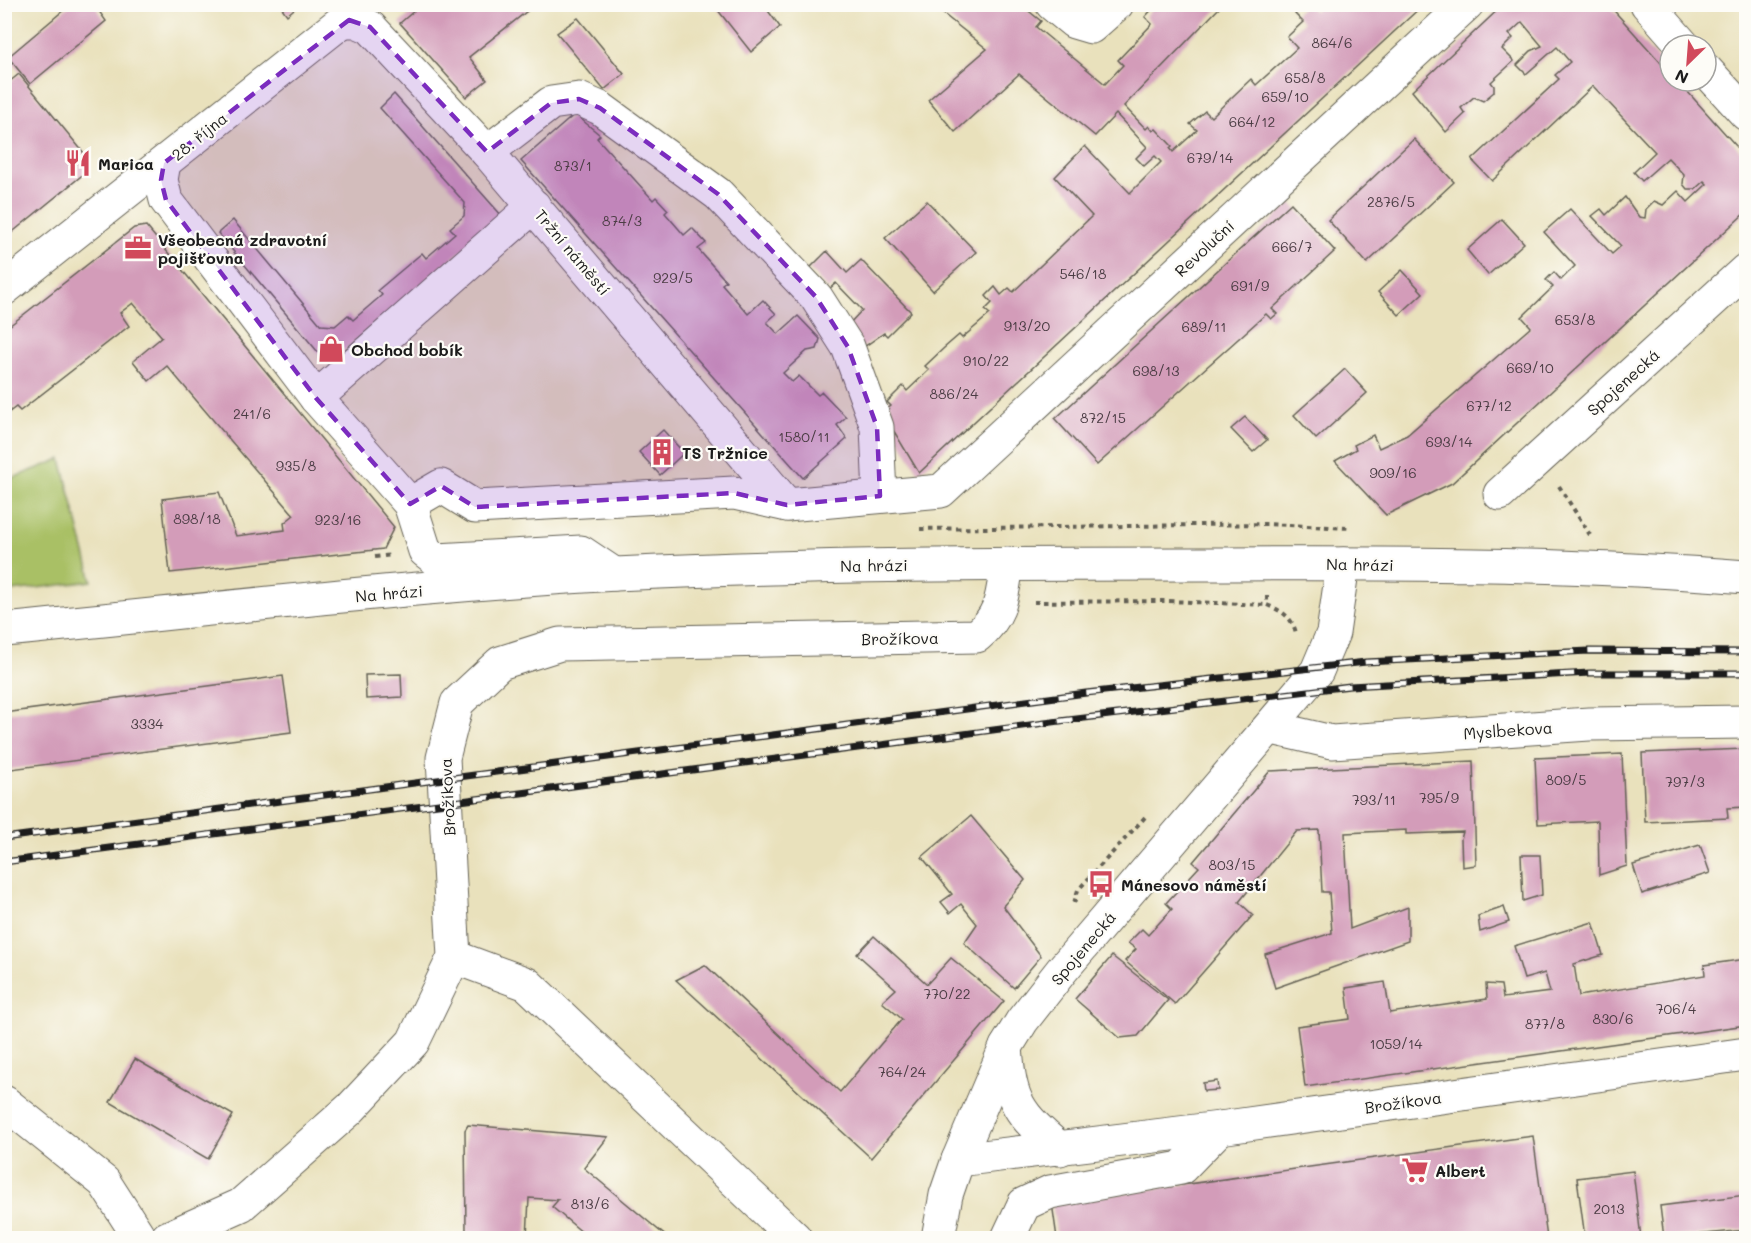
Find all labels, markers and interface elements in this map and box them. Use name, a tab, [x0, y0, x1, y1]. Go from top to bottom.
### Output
house number: 864/6	[1312, 33, 1352, 52]
north arrow	[1658, 33, 1718, 93]
text: N	[1672, 65, 1691, 89]
house number: 658/8	[1285, 68, 1325, 87]
house number: 659/10	[1261, 87, 1309, 106]
street label: 28. října	[167, 107, 231, 165]
house number: 664/12	[1229, 112, 1275, 131]
restaurant icon: Marica	[63, 148, 93, 178]
house number: 679/14	[1187, 148, 1234, 167]
place label: Marica	[98, 153, 154, 174]
house number: 873/1	[554, 156, 592, 175]
house number: 2876/5	[1367, 192, 1415, 211]
street label: Tržní náměstí	[531, 204, 615, 300]
house number: 874/3	[602, 211, 642, 230]
street label: Revoluční	[1170, 215, 1238, 281]
place label: Všeobecná zdravotní pojišťovna	[158, 229, 327, 268]
office icon: Všeobecná zdravotní pojišťovna	[123, 233, 153, 263]
house number: 666/7	[1272, 237, 1312, 256]
house number: 546/18	[1060, 264, 1106, 283]
house number: 929/5	[653, 268, 693, 287]
house number: 691/9	[1231, 276, 1269, 295]
house number: 653/8	[1555, 310, 1595, 329]
house number: 913/20	[1004, 316, 1051, 335]
house number: 689/11	[1181, 317, 1227, 336]
shop icon: Obchod bobík	[316, 334, 346, 364]
place label: Obchod bobík	[351, 339, 463, 360]
street label: Spojenecká	[1582, 344, 1664, 420]
house number: 910/22	[963, 351, 1009, 370]
house number: 669/10	[1506, 358, 1554, 377]
house number: 698/13	[1132, 361, 1180, 380]
house number: 886/24	[930, 384, 979, 403]
house number: 677/12	[1466, 396, 1512, 415]
house number: 241/6	[233, 404, 271, 423]
house number: 872/15	[1080, 408, 1126, 427]
house number: 1580/11	[778, 427, 830, 446]
house number: 693/14	[1426, 432, 1473, 451]
building icon: TS Tržnice	[647, 437, 677, 467]
place label: TS Tržnice	[682, 442, 768, 463]
house number: 935/8	[276, 456, 316, 475]
house number: 909/16	[1369, 463, 1417, 482]
house number: 898/18	[173, 509, 221, 528]
house number: 923/16	[315, 510, 361, 529]
street label: Na hrázi	[1326, 553, 1394, 575]
street label: Na hrázi	[840, 554, 908, 576]
street label: Na hrázi	[354, 580, 424, 606]
street label: Brožíkova	[861, 627, 939, 649]
house number: 3334	[131, 714, 164, 733]
street label: Myslbekova	[1463, 716, 1553, 744]
street label: Brožíkova	[434, 758, 460, 836]
house number: 809/5	[1546, 770, 1586, 789]
house number: 797/3	[1665, 772, 1705, 791]
house number: 795/9	[1419, 788, 1459, 807]
house number: 793/11	[1352, 790, 1396, 809]
house number: 803/15	[1208, 855, 1256, 874]
bus stop icon: Mánesovo náměstí	[1086, 869, 1116, 899]
place label: Mánesovo náměstí	[1121, 874, 1267, 895]
street label: Spojenecká	[1046, 907, 1120, 989]
house number: 770/22	[923, 984, 971, 1003]
house number: 706/4	[1656, 999, 1697, 1018]
house number: 830/6	[1592, 1009, 1634, 1028]
house number: 877/8	[1525, 1014, 1565, 1033]
house number: 1059/14	[1369, 1034, 1423, 1053]
house number: 764/24	[878, 1062, 927, 1081]
street label: Brožíkova	[1363, 1086, 1443, 1118]
supermarket icon: Albert	[1400, 1155, 1430, 1185]
place label: Albert	[1435, 1160, 1486, 1181]
house number: 813/6	[571, 1194, 609, 1213]
house number: 2013	[1594, 1199, 1624, 1218]

